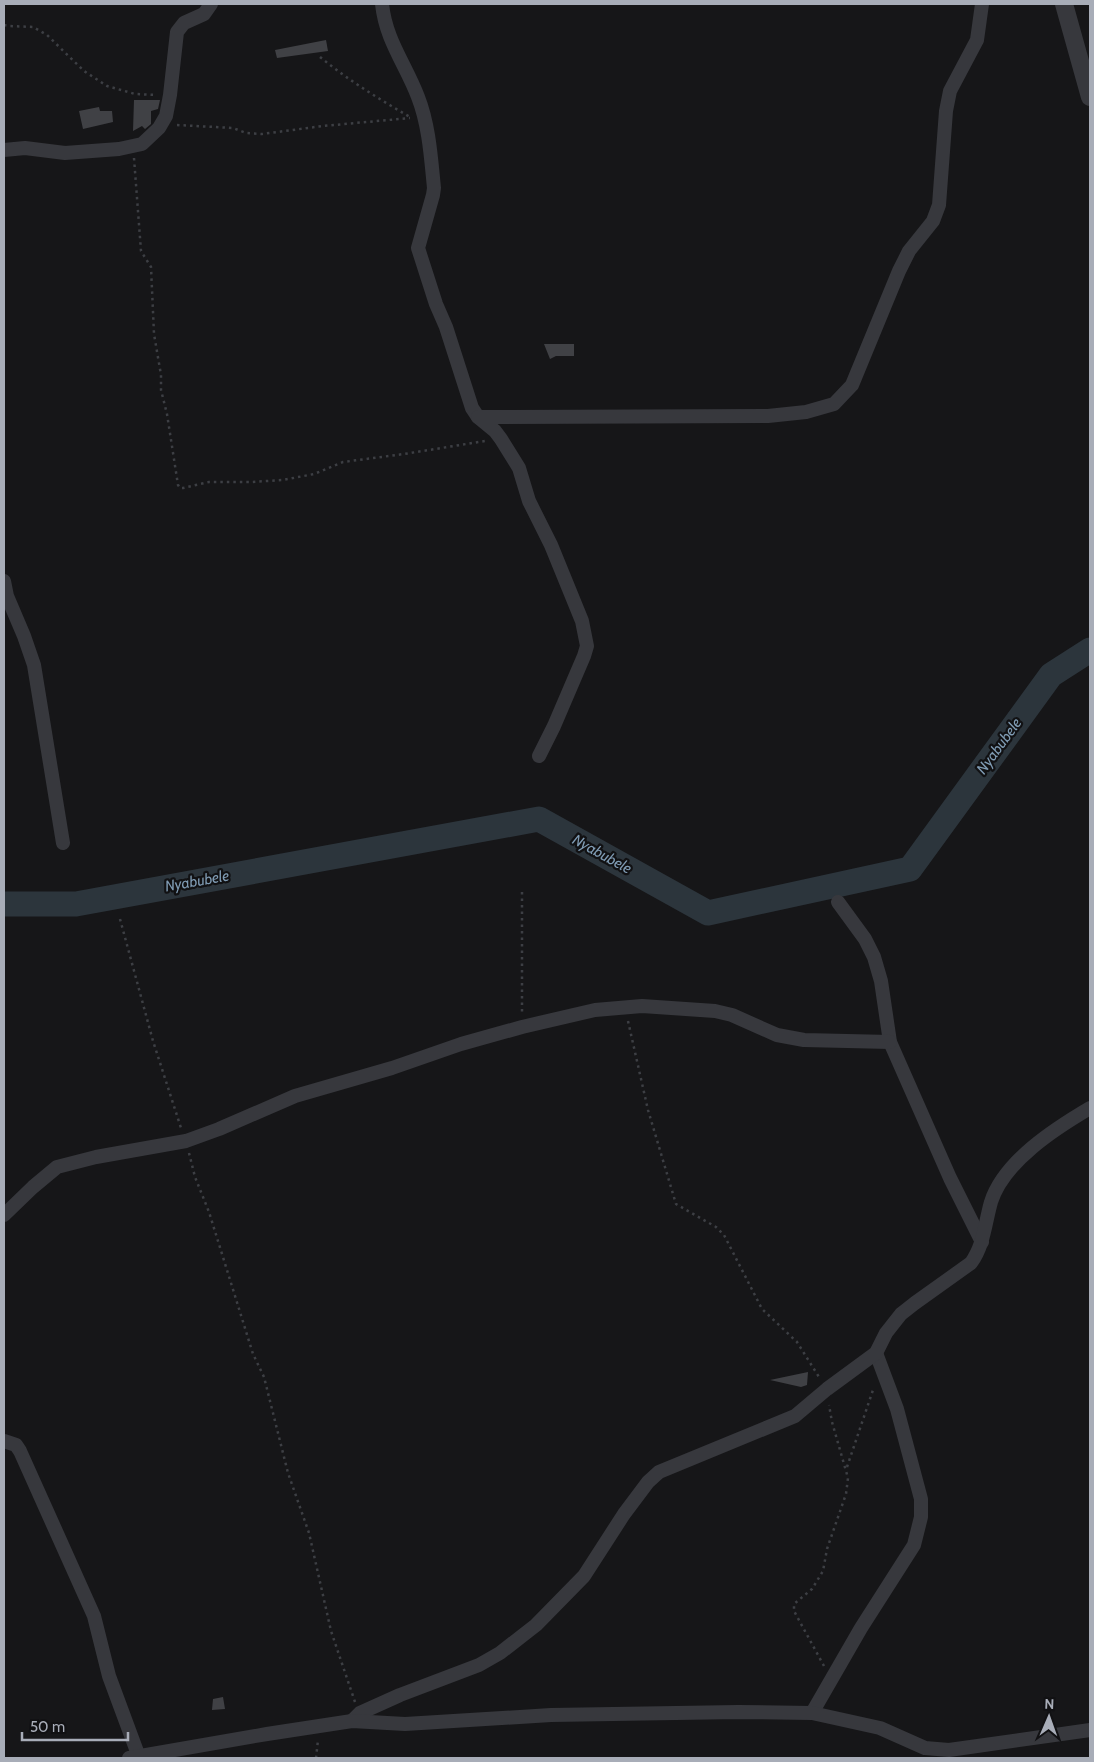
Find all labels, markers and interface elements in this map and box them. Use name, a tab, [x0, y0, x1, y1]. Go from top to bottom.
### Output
water label: Nyabubele	[973, 714, 1025, 777]
water label: Nyabubele	[569, 830, 635, 878]
water label: Nyabubele	[164, 866, 231, 895]
north arrow	[1024, 1692, 1074, 1742]
text: N	[1044, 1695, 1055, 1713]
scale bar	[22, 1710, 129, 1742]
text: 50 m	[30, 1718, 65, 1736]

